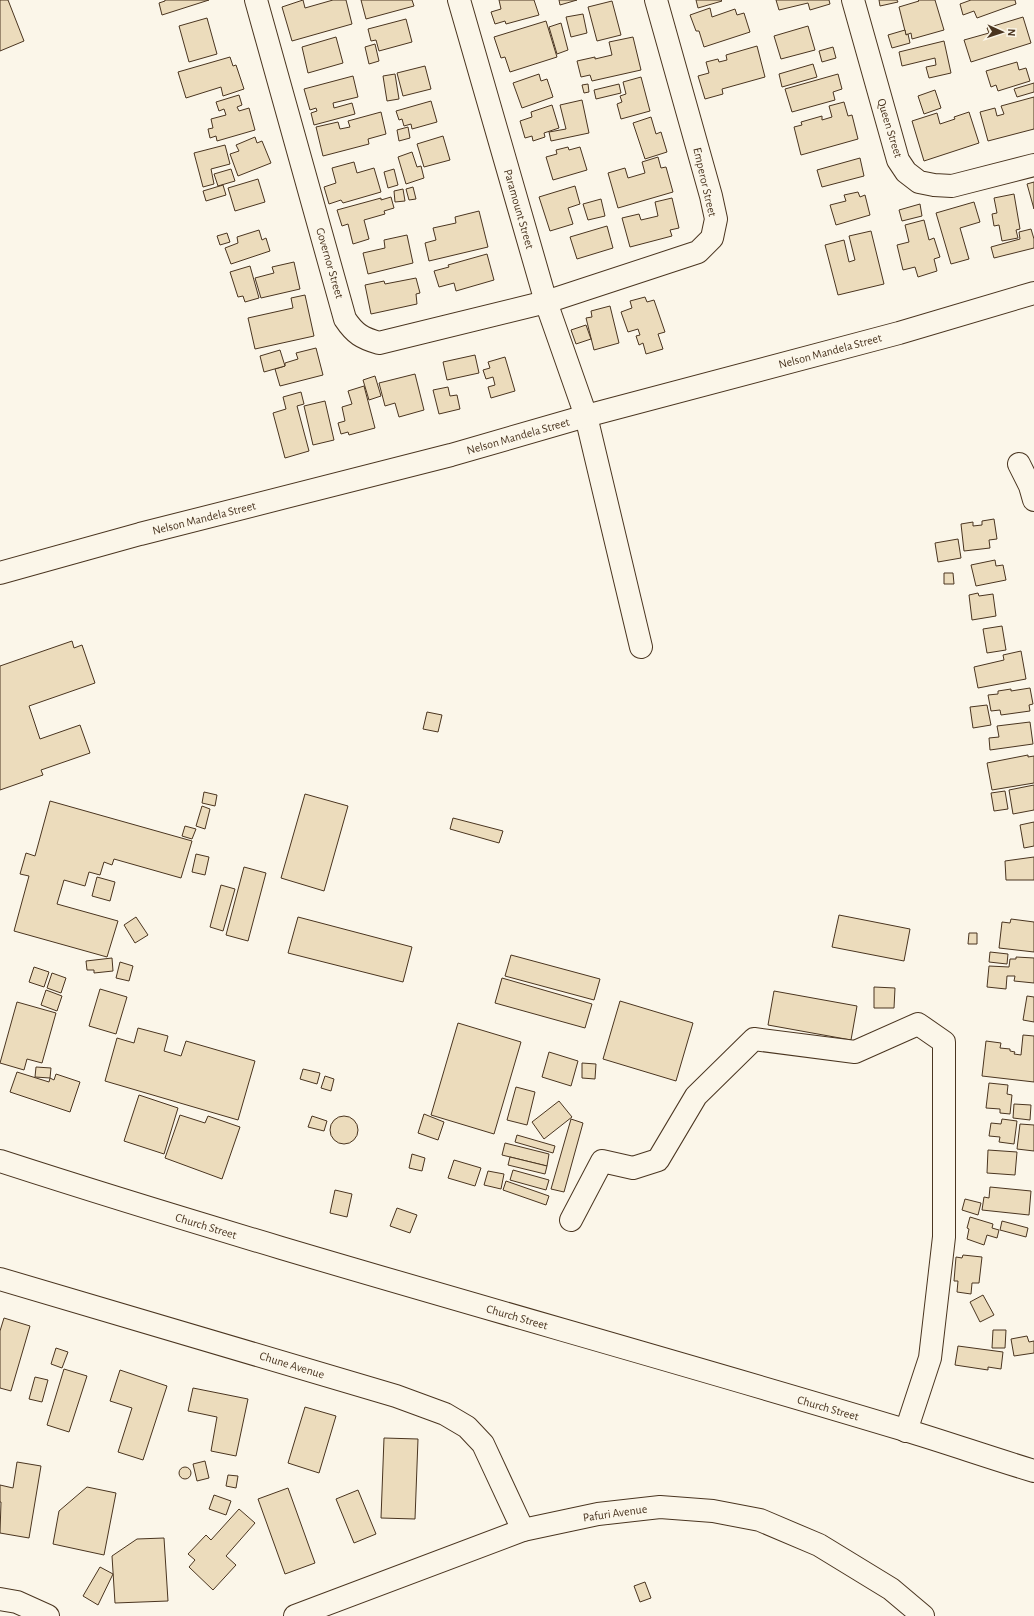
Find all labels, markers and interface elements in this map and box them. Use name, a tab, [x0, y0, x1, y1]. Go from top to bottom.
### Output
north arrow	[982, 12, 1022, 52]
text: N	[1006, 28, 1017, 37]
street label: Queen Street	[874, 97, 905, 160]
street label: Emperor Street	[691, 146, 719, 218]
street label: Paramount Street	[502, 168, 536, 250]
street label: Governor Street	[314, 226, 346, 300]
street label: Nelson Mandela Street	[777, 331, 883, 371]
street label: Nelson Mandela Street	[465, 416, 571, 456]
street label: Nelson Mandela Street	[151, 499, 257, 537]
street label: Church Street	[174, 1211, 238, 1241]
street label: Church Street	[485, 1302, 549, 1332]
street label: Chune Avenue	[258, 1349, 326, 1381]
street label: Church Street	[796, 1393, 860, 1423]
street label: Pafuri Avenue	[582, 1503, 648, 1523]

